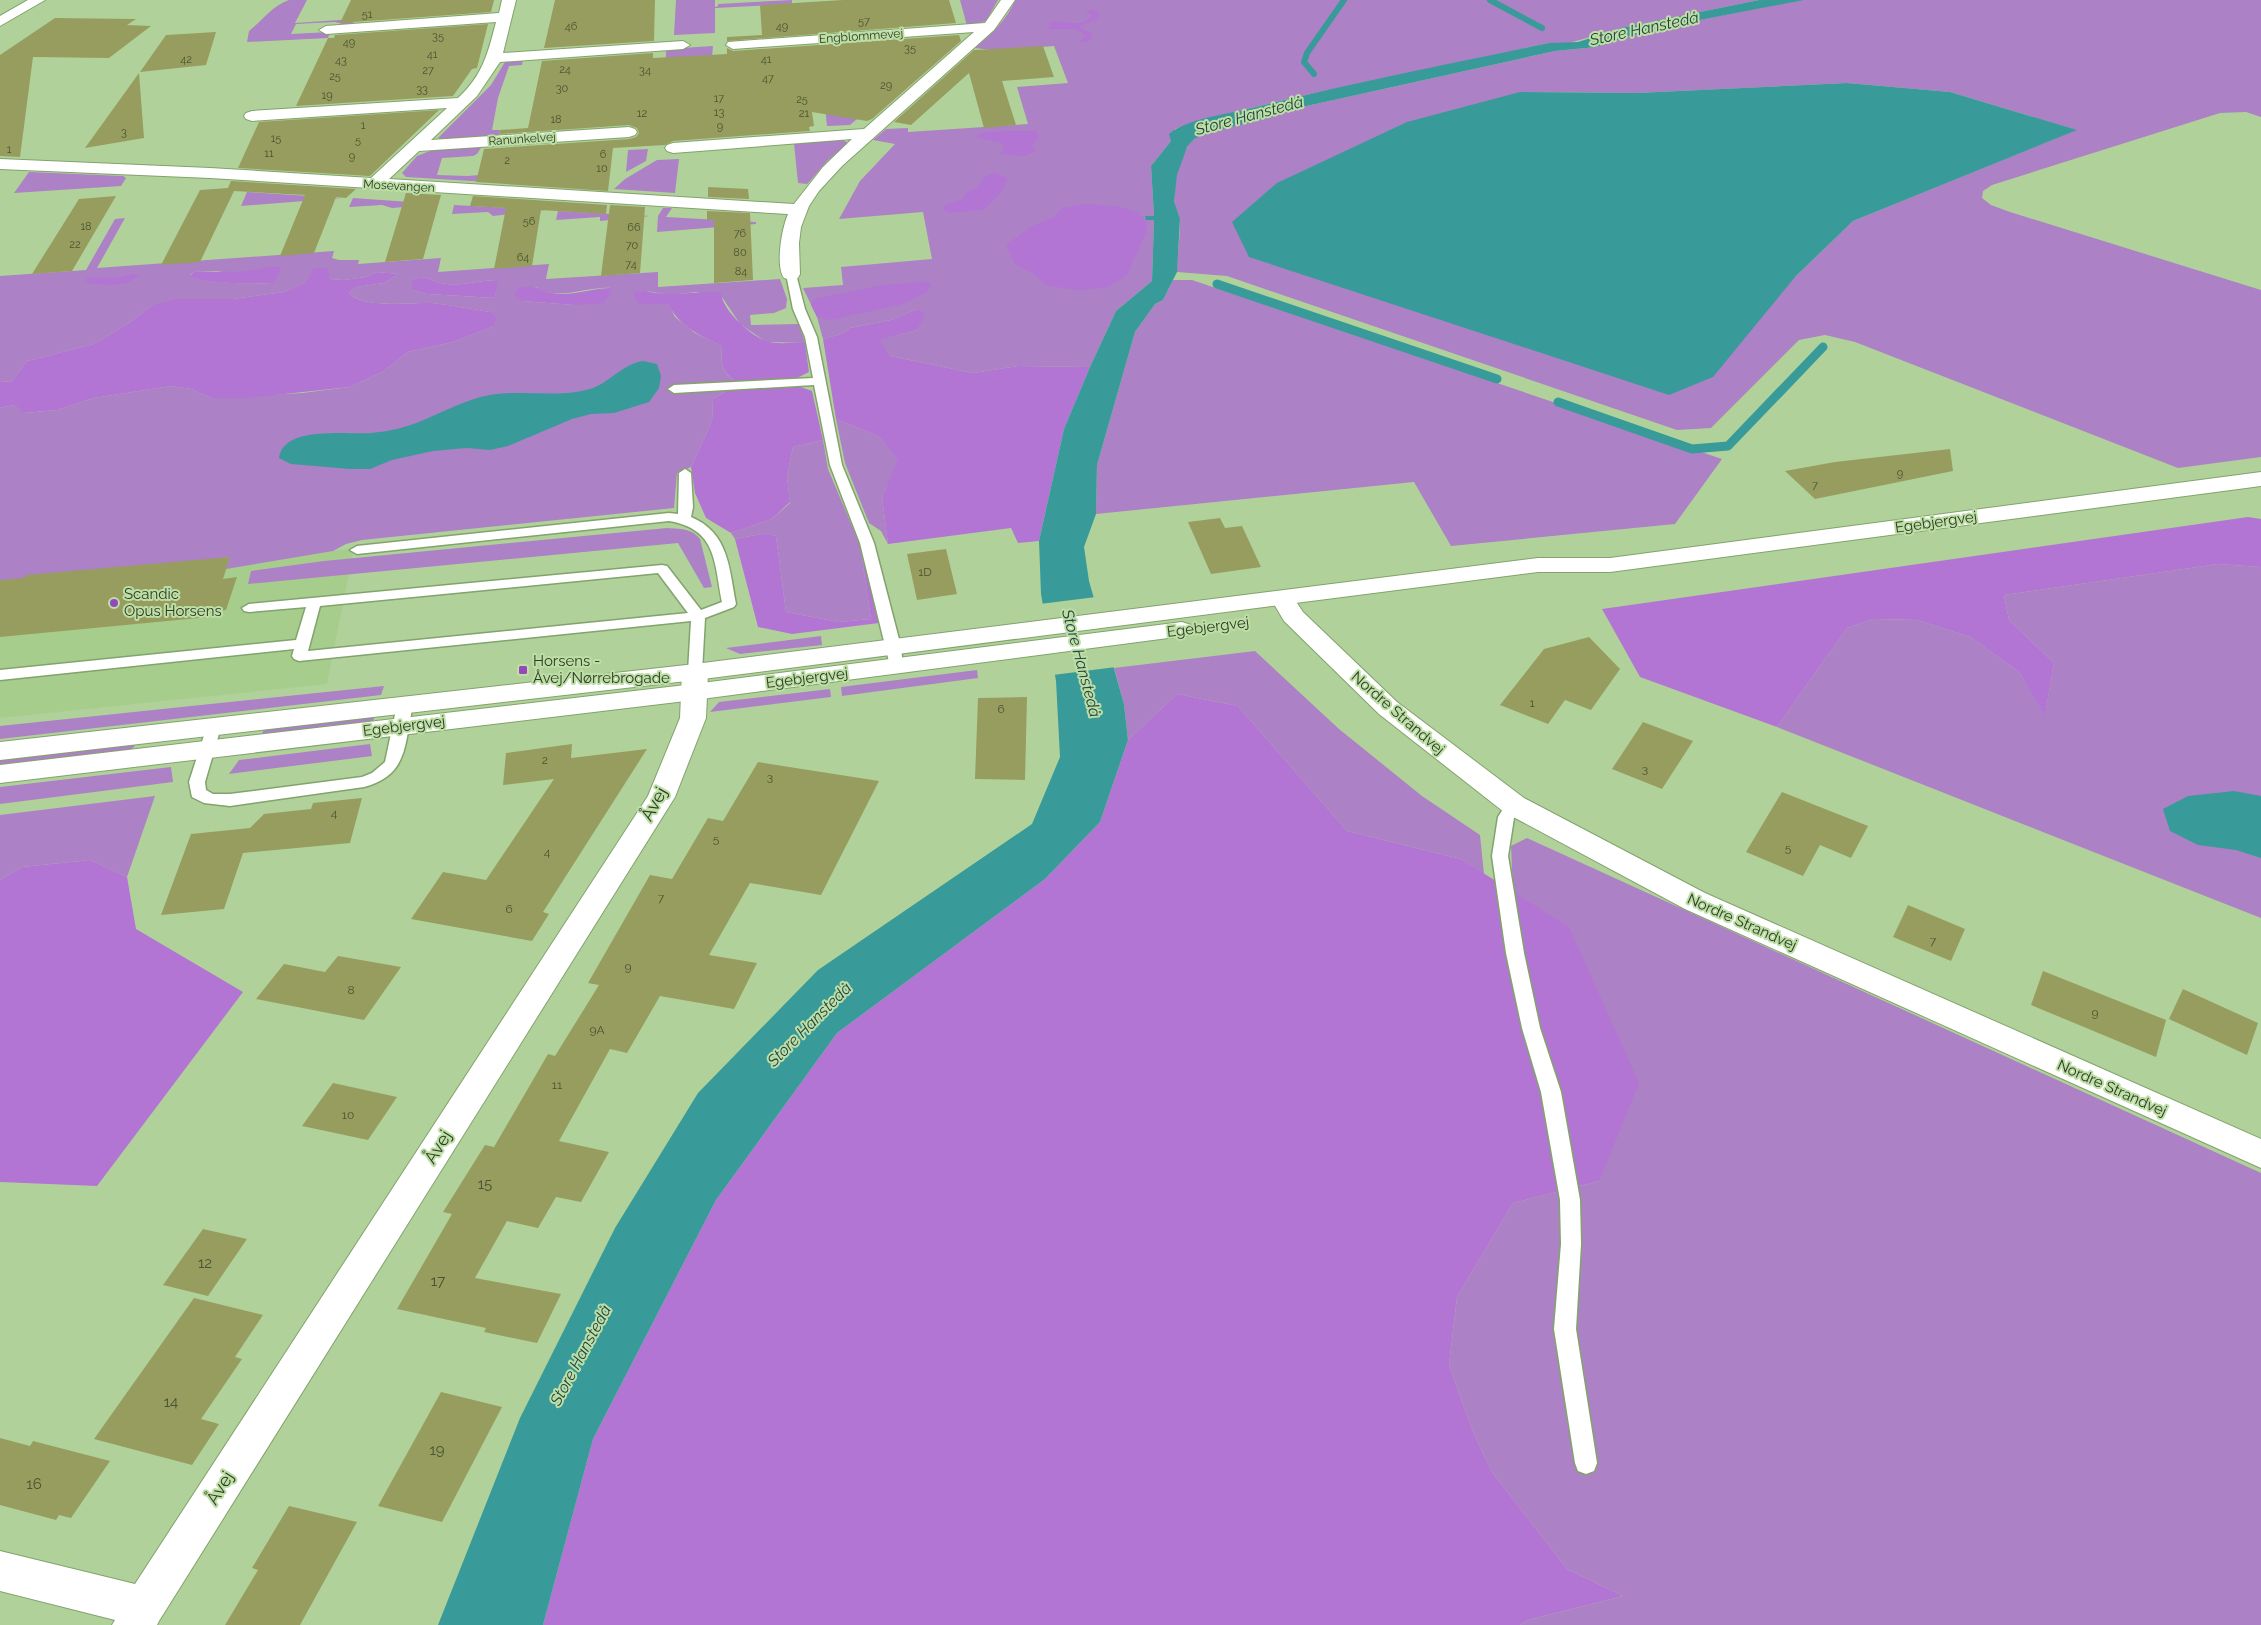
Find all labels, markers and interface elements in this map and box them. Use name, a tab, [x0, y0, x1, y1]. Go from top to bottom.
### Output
house number: 51	[362, 8, 373, 21]
water label: Store Hanstedå	[1587, 8, 1701, 50]
house number: 57	[858, 15, 870, 28]
house number: 46	[565, 20, 578, 33]
house number: 49	[776, 20, 788, 33]
street label: Engblommevej	[818, 26, 904, 46]
house number: 35	[432, 30, 444, 43]
house number: 49	[343, 36, 355, 49]
house number: 35	[904, 42, 916, 55]
house number: 41	[427, 48, 438, 61]
house number: 42	[180, 53, 192, 66]
house number: 41	[761, 53, 772, 66]
house number: 43	[335, 54, 347, 67]
house number: 24	[559, 63, 571, 76]
house number: 27	[422, 64, 434, 77]
house number: 34	[639, 64, 651, 77]
house number: 25	[329, 70, 341, 83]
house number: 47	[762, 72, 774, 85]
house number: 29	[880, 79, 892, 92]
house number: 30	[556, 82, 569, 95]
house number: 33	[416, 83, 428, 96]
house number: 19	[321, 89, 333, 102]
house number: 17	[714, 92, 724, 105]
water label: Store Hanstedå	[1192, 92, 1306, 139]
house number: 25	[796, 93, 808, 106]
house number: 13	[714, 106, 724, 119]
house number: 12	[637, 107, 647, 120]
house number: 21	[799, 107, 810, 120]
house number: 18	[550, 113, 562, 126]
house number: 1	[361, 119, 366, 132]
house number: 9	[717, 120, 723, 133]
house number: 3	[121, 126, 127, 139]
street label: Ranunkelvej	[488, 130, 556, 148]
house number: 15	[271, 132, 281, 145]
house number: 5	[355, 134, 361, 147]
house number: 1	[7, 143, 12, 156]
house number: 11	[264, 147, 274, 160]
house number: 6	[600, 148, 607, 161]
house number: 9	[349, 150, 355, 163]
house number: 2	[504, 154, 510, 167]
house number: 10	[596, 162, 608, 175]
street label: Mosevangen	[363, 177, 435, 195]
house number: 56	[523, 215, 536, 228]
house number: 18	[80, 220, 92, 233]
house number: 66	[627, 221, 641, 234]
house number: 76	[734, 227, 747, 240]
house number: 22	[69, 238, 81, 251]
house number: 70	[626, 239, 639, 252]
house number: 80	[733, 246, 747, 259]
house number: 64	[517, 251, 529, 264]
house number: 74	[625, 258, 637, 271]
house number: 84	[735, 265, 747, 278]
house number: 9	[1897, 467, 1903, 480]
house number: 7	[1812, 479, 1818, 492]
street label: Egebjergvej	[1894, 507, 1978, 537]
house number: 1D	[918, 565, 932, 579]
place label: Scandic Opus Horsens	[124, 585, 222, 620]
marker: Scandic Opus Horsens	[108, 597, 120, 609]
water label: Store Hanstedå	[1058, 606, 1105, 720]
street label: Egebjergvej	[1166, 613, 1250, 641]
place label: Horsens - Åvej/Nørrebrogade	[533, 652, 670, 687]
marker: Horsens - Åvej/Nørrebrogade	[517, 664, 529, 676]
street label: Egebjergvej	[765, 664, 849, 692]
street label: Nordre Strandvej	[1348, 668, 1448, 758]
house number: 1	[1529, 696, 1535, 710]
house number: 6	[997, 702, 1005, 716]
street label: Egebjergvej	[362, 712, 446, 740]
house number: 2	[542, 753, 548, 767]
house number: 3	[1642, 762, 1648, 776]
house number: 3	[767, 770, 773, 784]
street label: Åvej	[635, 783, 671, 824]
house number: 4	[331, 806, 338, 820]
house number: 5	[713, 832, 720, 846]
house number: 5	[1785, 841, 1792, 855]
house number: 4	[544, 845, 551, 859]
street label: Nordre Strandvej	[1685, 890, 1799, 954]
house number: 7	[658, 891, 665, 905]
house number: 6	[505, 902, 513, 916]
house number: 7	[1930, 934, 1937, 948]
house number: 9	[624, 960, 632, 974]
water label: Store Hanstedå	[763, 978, 856, 1071]
house number: 8	[347, 983, 355, 997]
house number: 9	[2091, 1006, 2099, 1020]
house number: 9A	[589, 1023, 605, 1037]
street label: Nordre Strandvej	[2055, 1056, 2169, 1120]
house number: 11	[552, 1078, 562, 1092]
house number: 10	[342, 1108, 354, 1122]
street label: Åvej	[418, 1126, 456, 1167]
house number: 15	[478, 1175, 492, 1193]
house number: 12	[198, 1254, 212, 1272]
house number: 17	[431, 1272, 445, 1290]
water label: Store Hanstedå	[546, 1301, 615, 1410]
house number: 14	[164, 1393, 178, 1411]
house number: 19	[429, 1441, 445, 1459]
street label: Åvej	[200, 1467, 238, 1508]
house number: 16	[26, 1475, 42, 1493]

